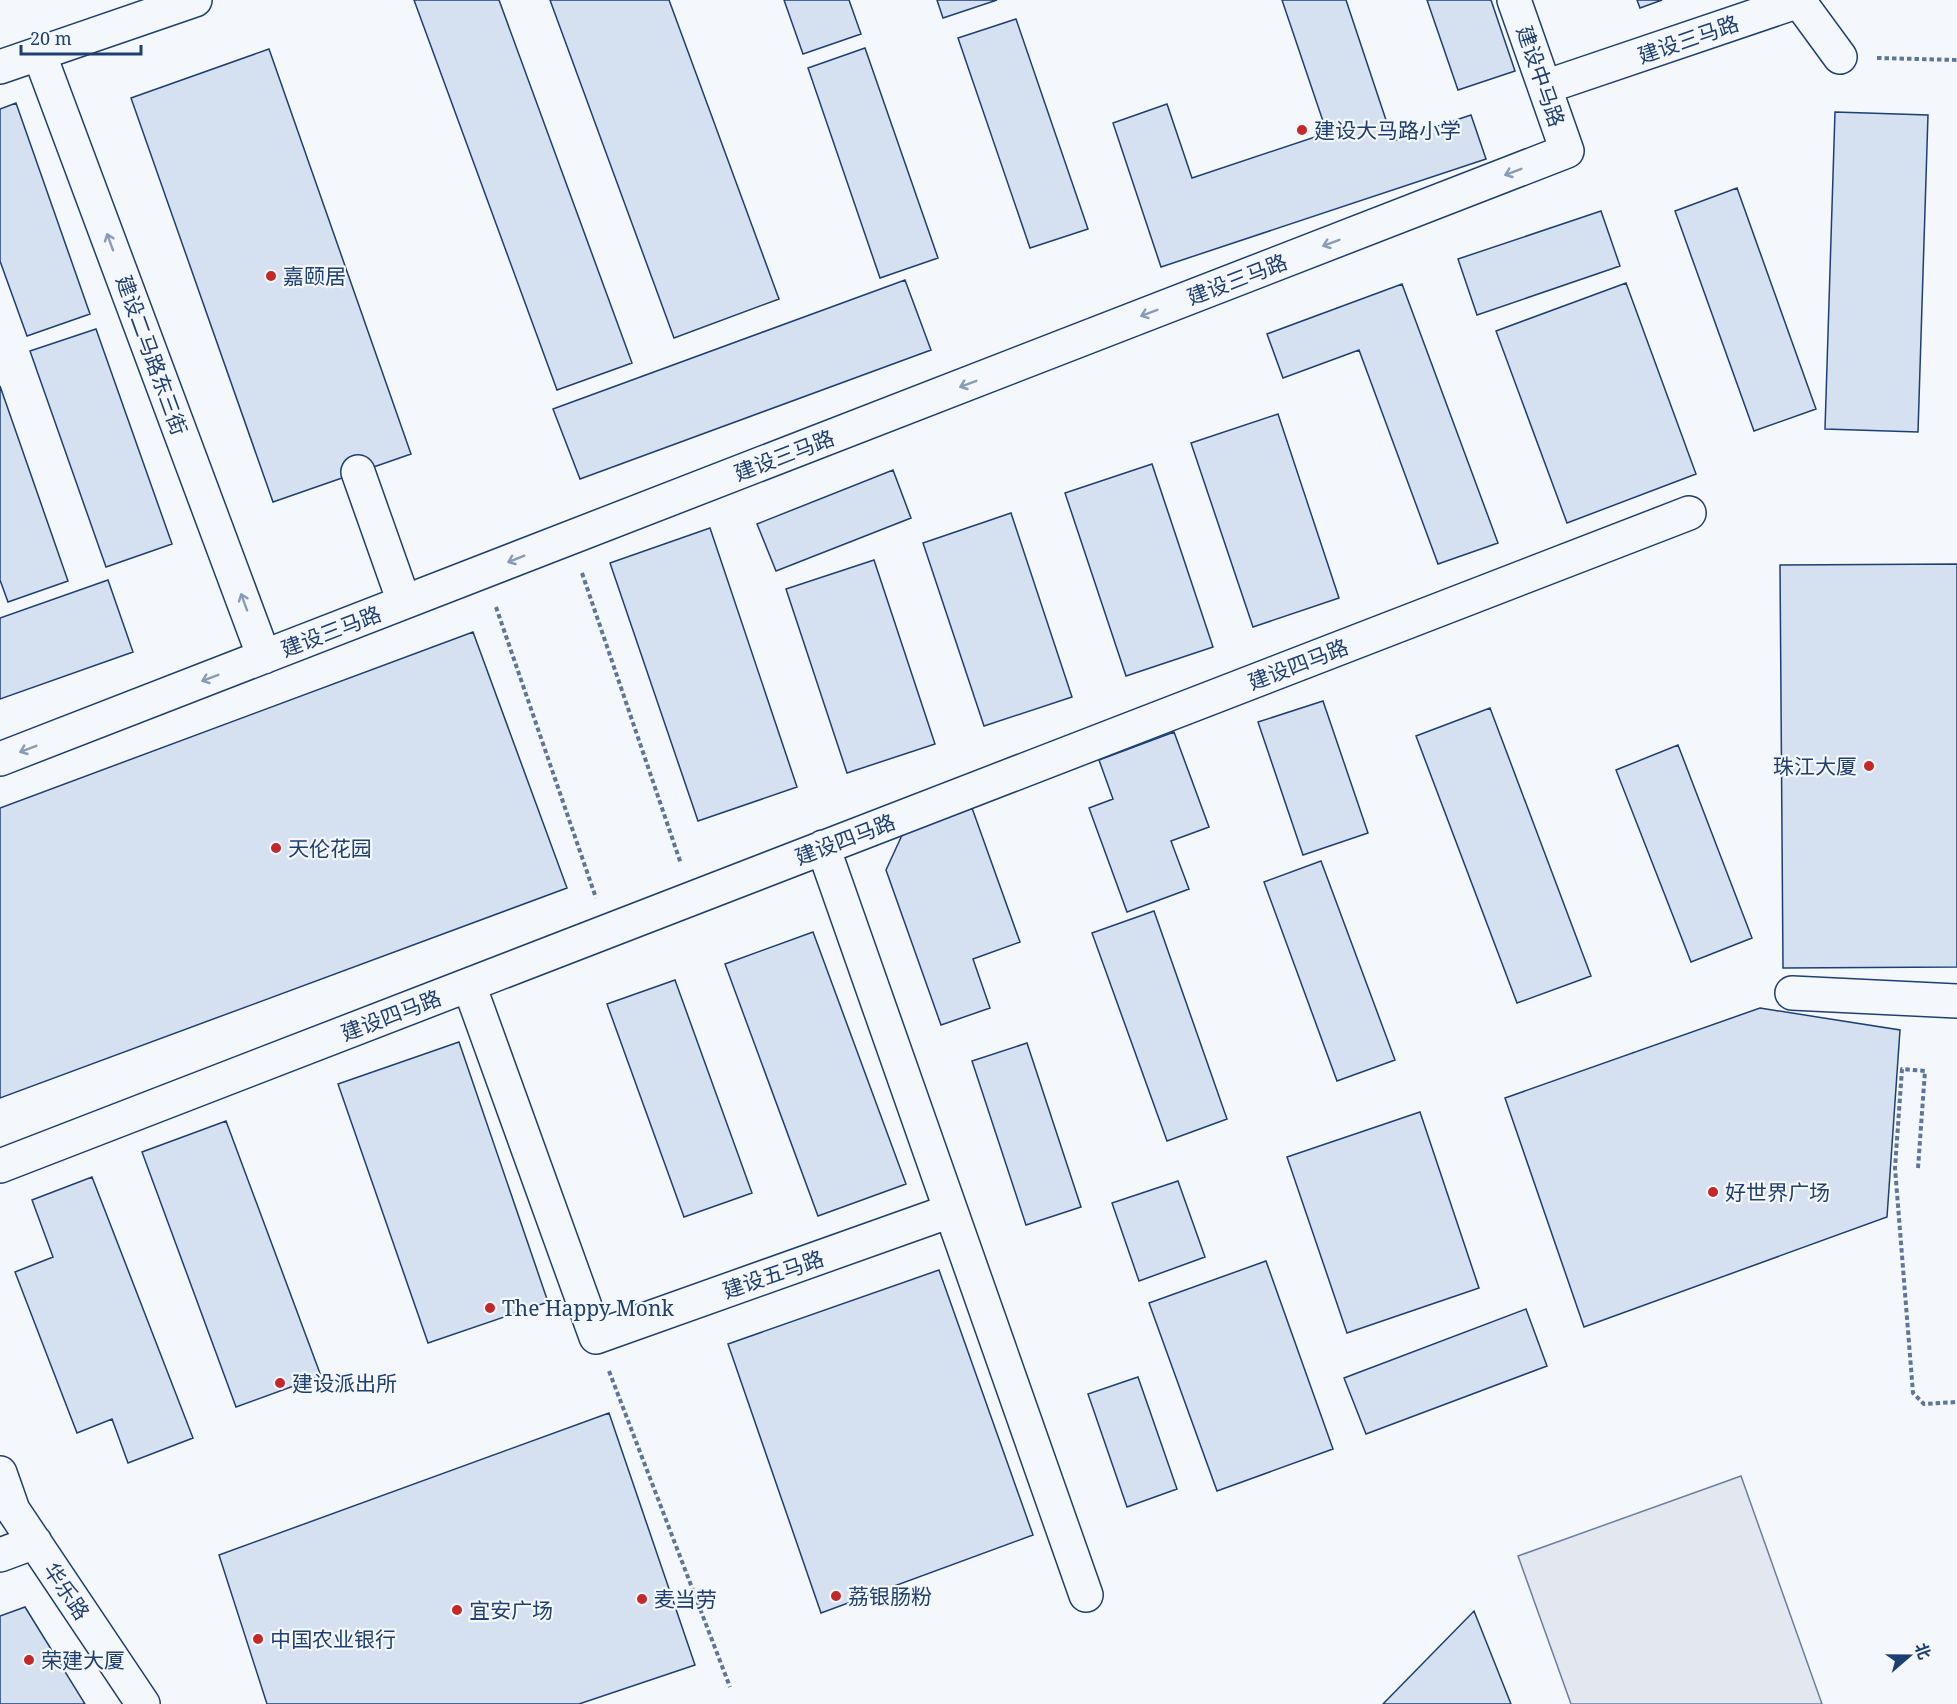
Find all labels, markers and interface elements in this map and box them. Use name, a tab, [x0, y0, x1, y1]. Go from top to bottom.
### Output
street label: 建设三马路	[1634, 9, 1742, 69]
scale bar	[21, 18, 141, 56]
street label: 建设中马路	[1511, 22, 1571, 130]
text: 20 m	[30, 26, 72, 50]
place label: 建设大马路小学	[1314, 116, 1461, 144]
marker: 建设大马路小学	[1295, 123, 1309, 137]
one-way arrow	[1504, 168, 1523, 179]
one-way arrow	[103, 234, 114, 252]
one-way arrow	[1322, 238, 1341, 249]
street label: 建设三马路	[1183, 247, 1291, 311]
place label: 嘉颐居	[283, 262, 346, 290]
marker: 嘉颐居	[264, 269, 278, 283]
street label: 建设二马路东三街	[110, 271, 194, 439]
one-way arrow	[1141, 309, 1159, 320]
one-way arrow	[959, 379, 977, 390]
street label: 建设三马路	[730, 423, 838, 487]
one-way arrow	[507, 554, 526, 565]
one-way arrow	[237, 593, 248, 612]
street label: 建设三马路	[277, 599, 385, 663]
street label: 建设四马路	[1244, 632, 1352, 696]
one-way arrow	[201, 673, 219, 684]
one-way arrow	[19, 744, 37, 755]
place label: 珠江大厦	[1773, 752, 1857, 780]
marker: 珠江大厦	[1862, 759, 1876, 773]
street label: 建设四马路	[791, 807, 899, 871]
place label: 天伦花园	[288, 834, 372, 862]
marker: 天伦花园	[269, 841, 283, 855]
street label: 建设四马路	[337, 983, 445, 1047]
place label: 好世界广场	[1725, 1178, 1830, 1206]
marker: 好世界广场	[1706, 1185, 1720, 1199]
street label: 建设五马路	[719, 1244, 827, 1304]
place label: The Happy Monk	[502, 1294, 674, 1322]
marker: The Happy Monk	[483, 1301, 497, 1315]
place label: 建设派出所	[292, 1369, 397, 1397]
marker: 建设派出所	[273, 1376, 287, 1390]
street label: 华乐路	[38, 1557, 96, 1625]
place label: 荔银肠粉	[848, 1582, 932, 1610]
place label: 麦当劳	[654, 1585, 717, 1613]
marker: 荔银肠粉	[829, 1589, 843, 1603]
marker: 麦当劳	[635, 1592, 649, 1606]
place label: 宜安广场	[469, 1596, 553, 1624]
marker: 宜安广场	[450, 1603, 464, 1617]
place label: 中国农业银行	[270, 1625, 396, 1653]
north arrow	[1879, 1626, 1939, 1686]
marker: 中国农业银行	[251, 1632, 265, 1646]
text: 北	[1910, 1640, 1936, 1662]
place label: 荣建大厦	[41, 1646, 125, 1674]
marker: 荣建大厦	[22, 1653, 36, 1667]

